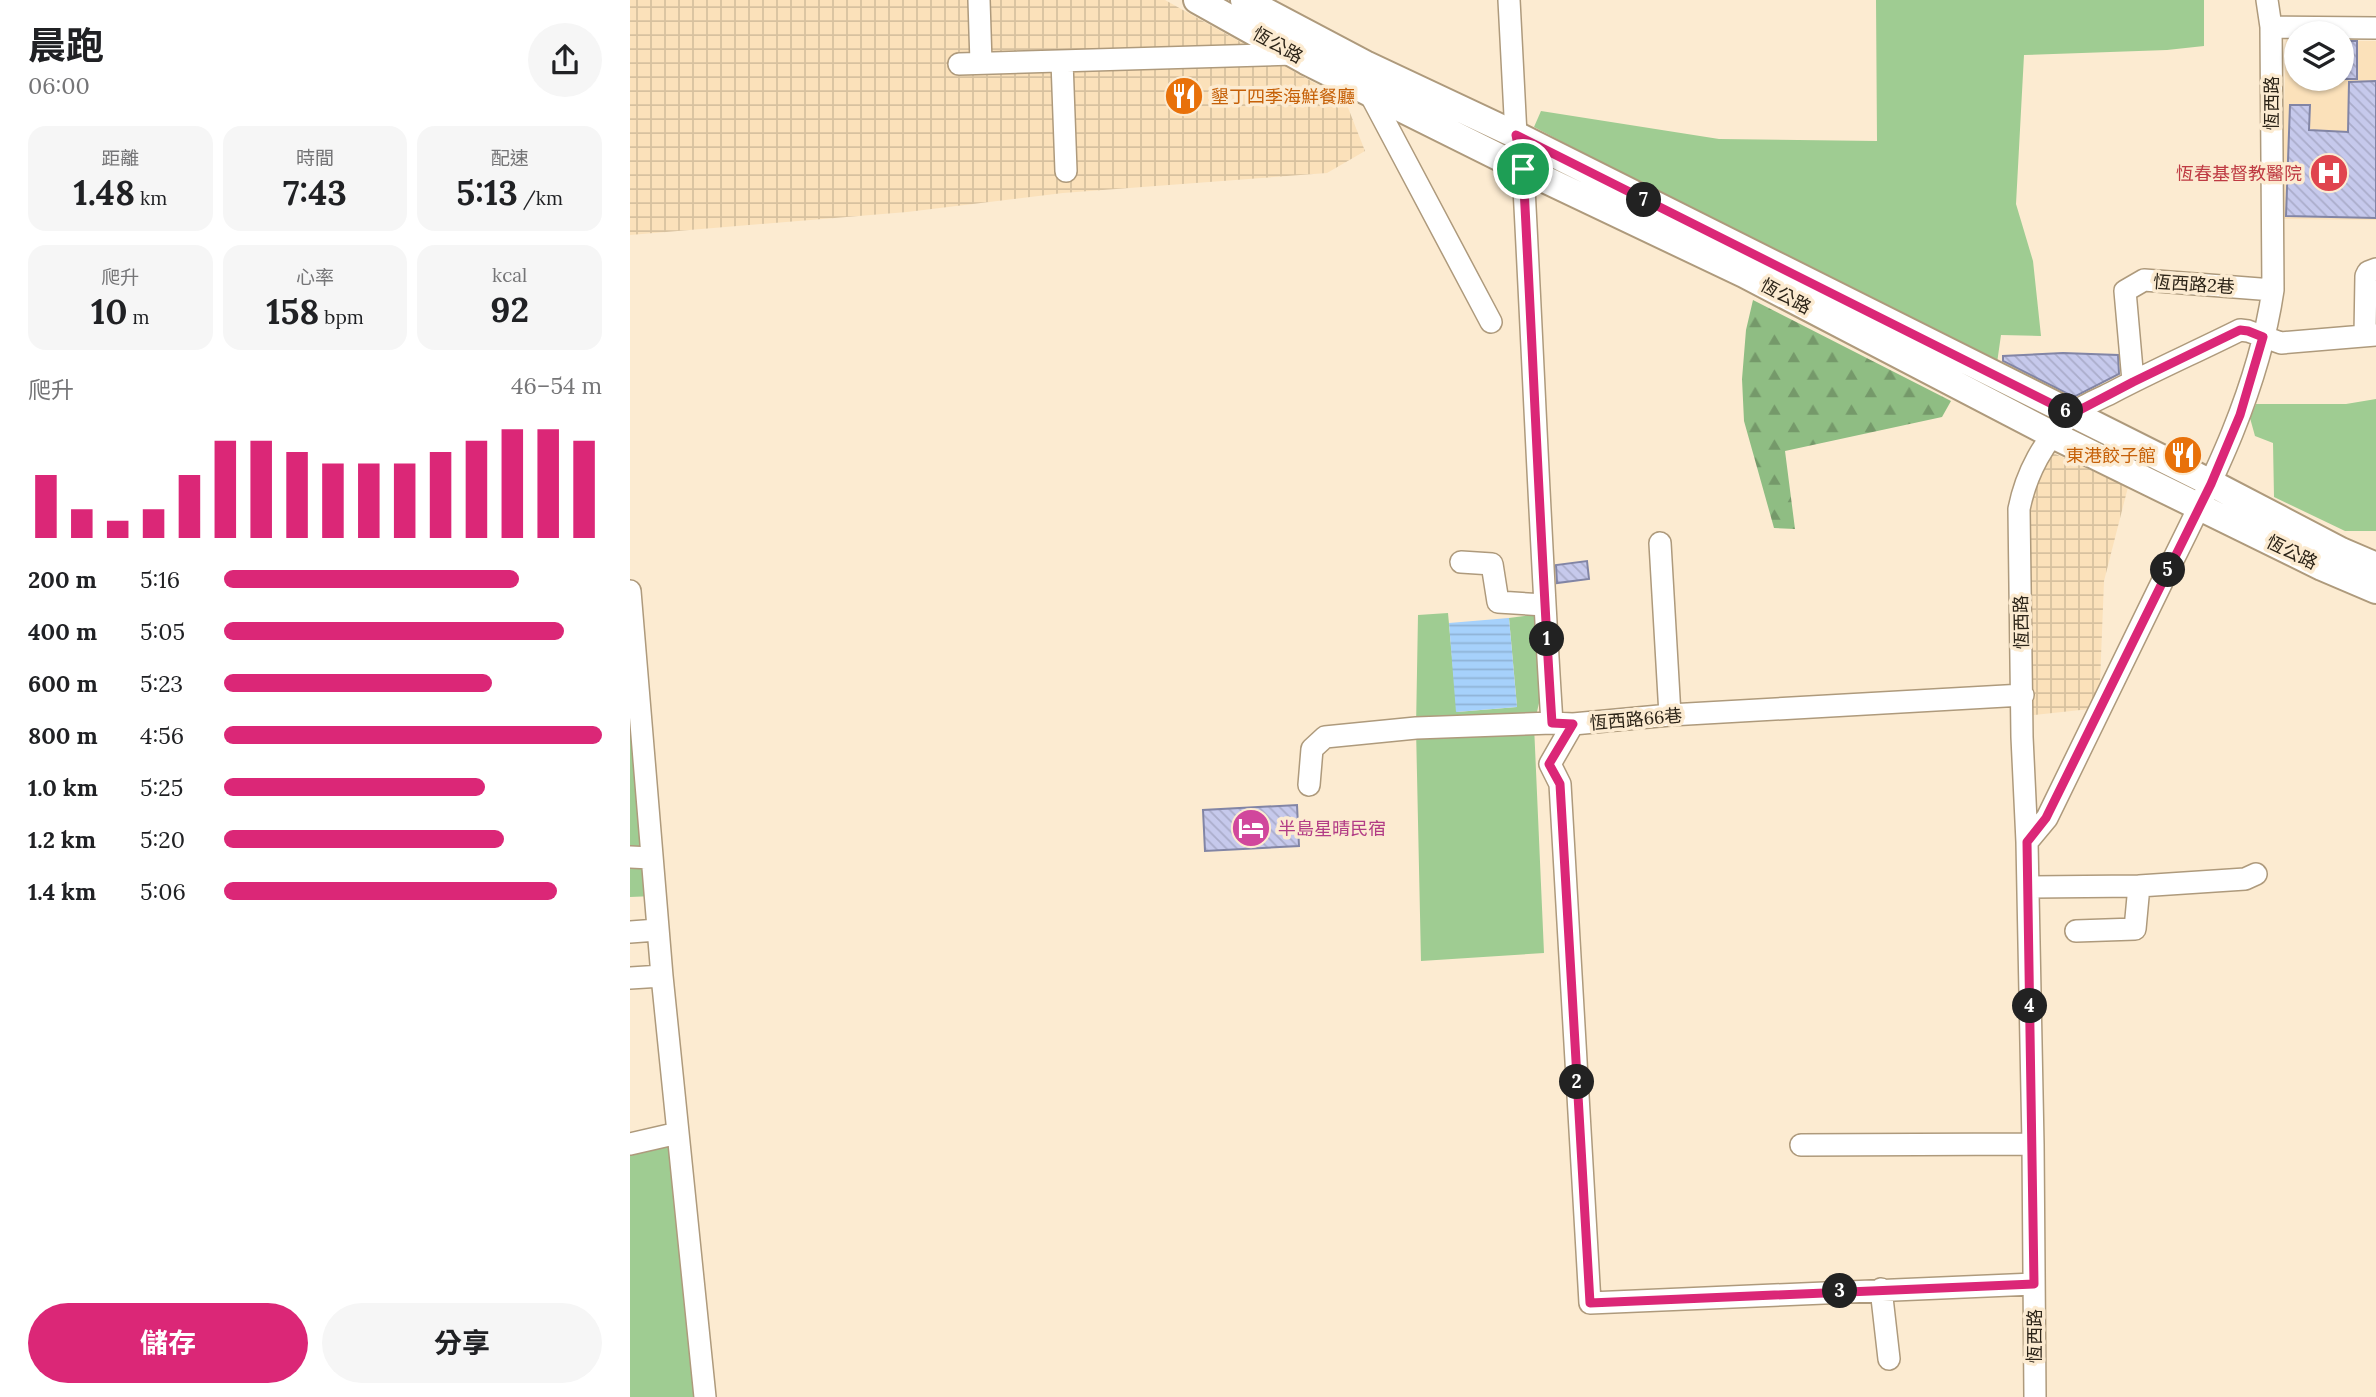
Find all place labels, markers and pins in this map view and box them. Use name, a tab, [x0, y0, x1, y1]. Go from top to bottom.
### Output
restaurant icon: 墾丁四季海鮮餐廳	[1163, 75, 1205, 117]
place label: 墾丁四季海鮮餐廳	[1211, 85, 1355, 108]
pin	[1493, 139, 1553, 199]
hospital icon: 恆春基督教醫院	[2308, 152, 2350, 194]
place label: 恆春基督教醫院	[2176, 162, 2302, 185]
pin: 7	[1626, 182, 1662, 218]
pin: 6	[2048, 394, 2084, 428]
restaurant icon: 東港餃子館	[2162, 434, 2204, 476]
place label: 東港餃子館	[2066, 444, 2156, 467]
pin: 5	[2150, 552, 2186, 588]
pin: 1	[1530, 622, 1564, 656]
hotel icon: 半島星晴民宿	[1230, 807, 1272, 849]
place label: 半島星晴民宿	[1278, 817, 1386, 840]
pin: 4	[2012, 988, 2048, 1024]
pin: 2	[1560, 1064, 1594, 1100]
pin: 3	[1822, 1274, 1858, 1308]

